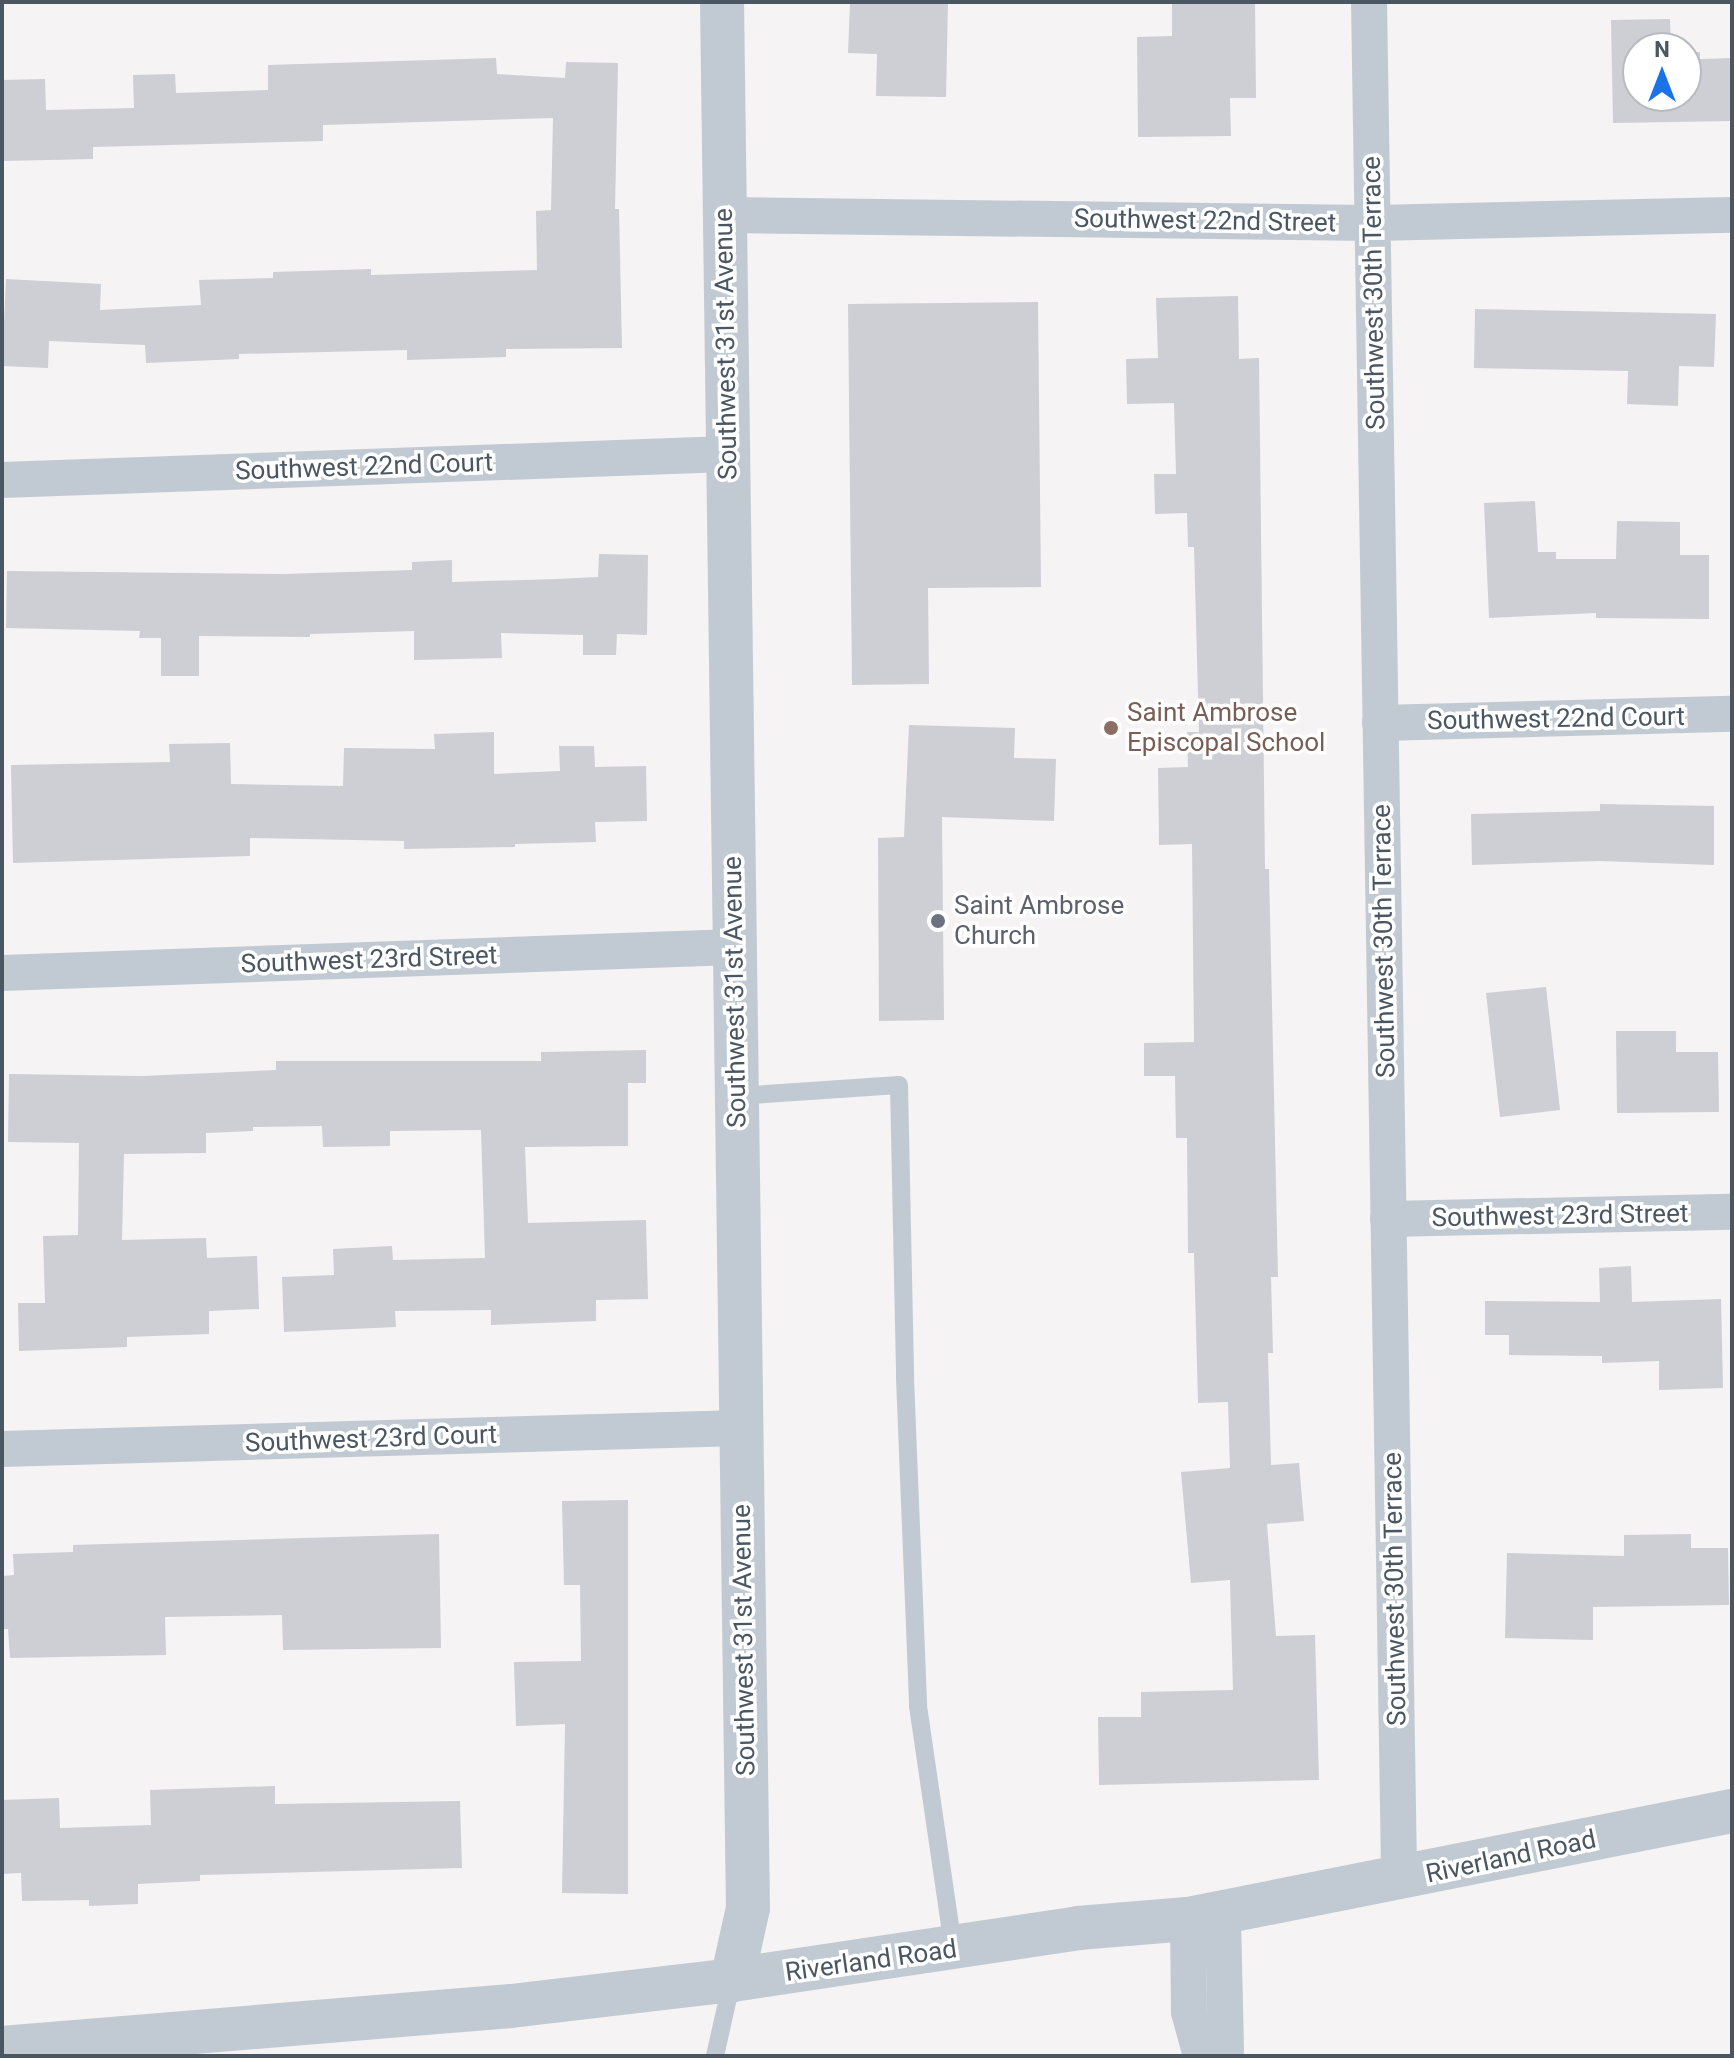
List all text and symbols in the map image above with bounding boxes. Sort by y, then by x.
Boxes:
north arrow [1622,32,1702,112]
text: N [1654,37,1670,62]
street label: Southwest 30th Terrace [1356,156,1392,430]
street label: Southwest 22nd Street [1074,203,1336,239]
street label: Southwest 31st Avenue [708,208,744,480]
street label: Southwest 22nd Court [235,447,493,487]
place label: Saint Ambrose Episcopal School [1127,697,1325,758]
street label: Southwest 22nd Court [1427,701,1685,737]
marker: Saint Ambrose Episcopal School [1102,719,1120,737]
street label: Southwest 30th Terrace [1366,804,1402,1078]
street label: Southwest 31st Avenue [717,856,753,1128]
place label: Saint Ambrose Church [954,890,1124,952]
marker: Saint Ambrose Church [929,912,947,930]
street label: Southwest 23rd Street [240,940,498,980]
street label: Southwest 23rd Street [1431,1198,1689,1234]
street label: Southwest 23rd Court [244,1419,498,1459]
street label: Southwest 30th Terrace [1377,1452,1413,1726]
street label: Southwest 31st Avenue [726,1504,762,1776]
street label: Riverland Road [1423,1824,1599,1890]
street label: Riverland Road [783,1934,959,1988]

